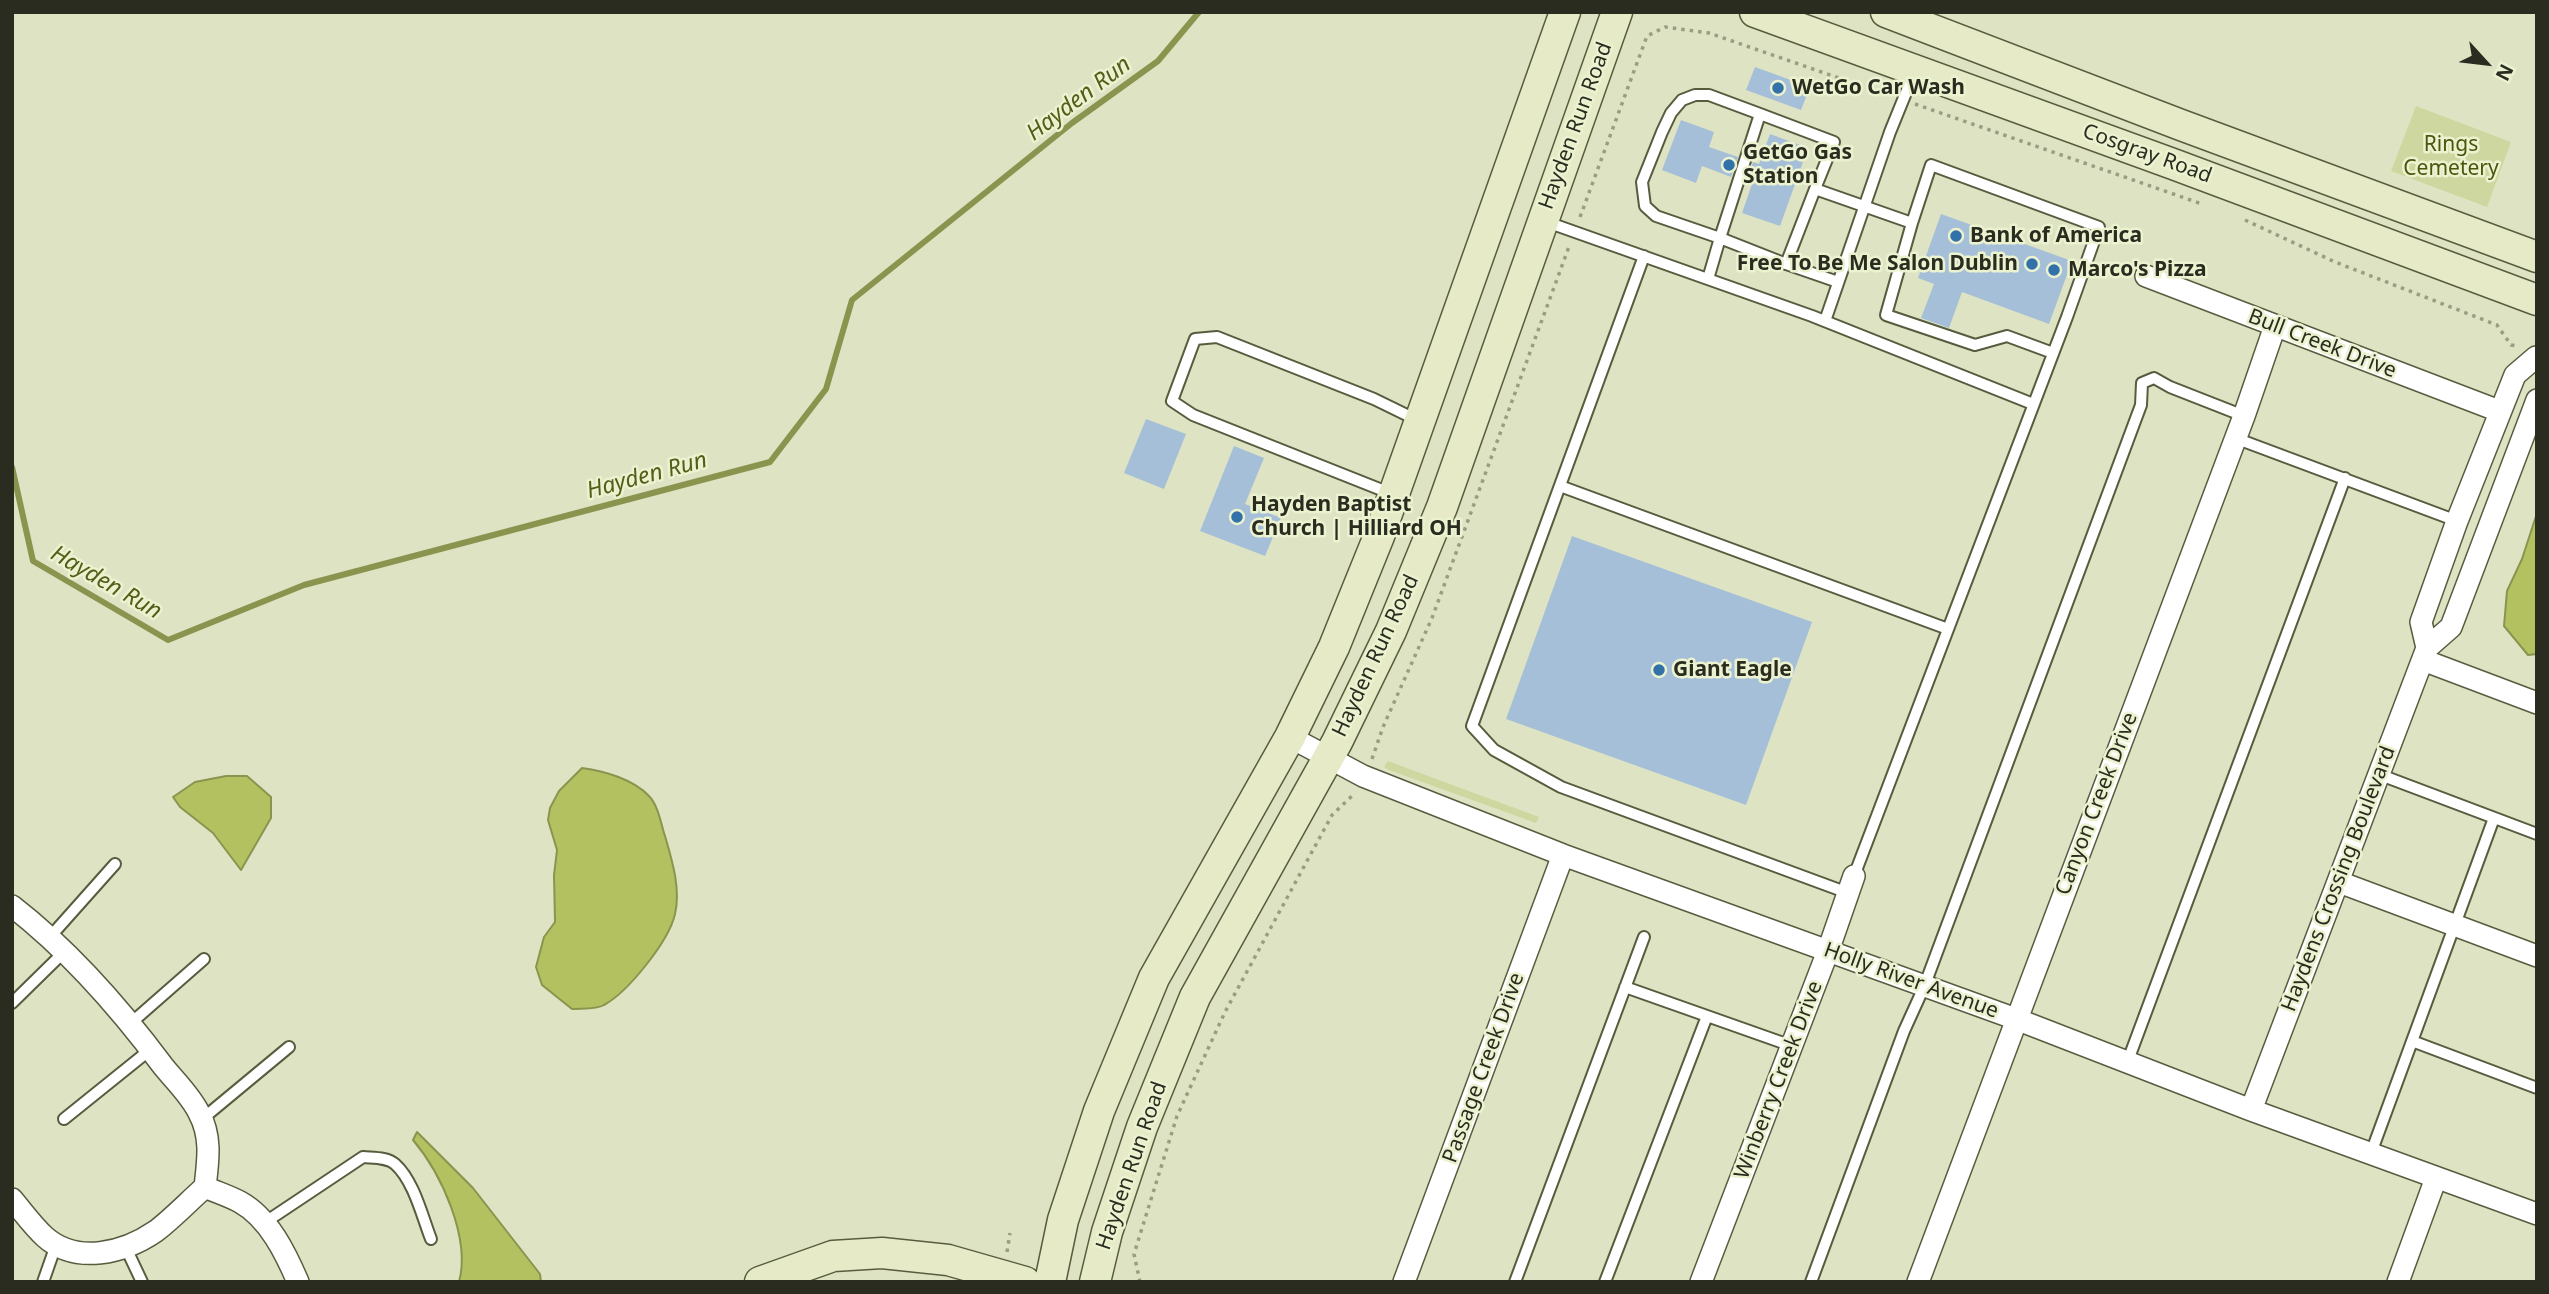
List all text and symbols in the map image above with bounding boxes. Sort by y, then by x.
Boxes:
north arrow [2451,28,2521,98]
street label: Hayden Run Road [1534,39,1618,213]
water label: Hayden Run [1021,51,1137,147]
text: N [2490,60,2520,85]
place label: WetGo Car Wash [1792,75,1965,101]
marker: WetGo Car Wash [1770,80,1786,96]
street label: Cosgray Road [2079,119,2215,189]
park label: Rings Cemetery [2403,132,2499,182]
place label: GetGo Gas Station [1743,140,1852,190]
marker: GetGo Gas Station [1721,157,1737,173]
place label: Bank of America [1970,223,2142,249]
marker: Bank of America [1948,228,1964,244]
place label: Free To Be Me Salon Dublin [1737,251,2018,277]
marker: Free To Be Me Salon Dublin [2024,256,2040,272]
place label: Marco's Pizza [2068,257,2207,283]
marker: Marco's Pizza [2046,262,2062,278]
street label: Bull Creek Drive [2244,304,2400,384]
water label: Hayden Run [584,447,710,505]
place label: Hayden Baptist Church | Hilliard OH [1251,492,1462,542]
marker: Hayden Baptist Church | Hilliard OH [1229,509,1245,525]
water label: Hayden Run [46,540,166,626]
street label: Hayden Run Road [1327,571,1425,741]
place label: Giant Eagle [1673,657,1792,683]
marker: Giant Eagle [1651,662,1667,678]
street label: Canyon Creek Drive [2051,709,2143,899]
street label: Haydens Crossing Boulevard [2277,743,2401,1015]
street label: Holly River Avenue [1820,938,2002,1024]
street label: Passage Creek Drive [1438,970,1530,1166]
street label: Winberry Creek Drive [1730,977,1828,1183]
street label: Hayden Run Road [1091,1079,1173,1253]

